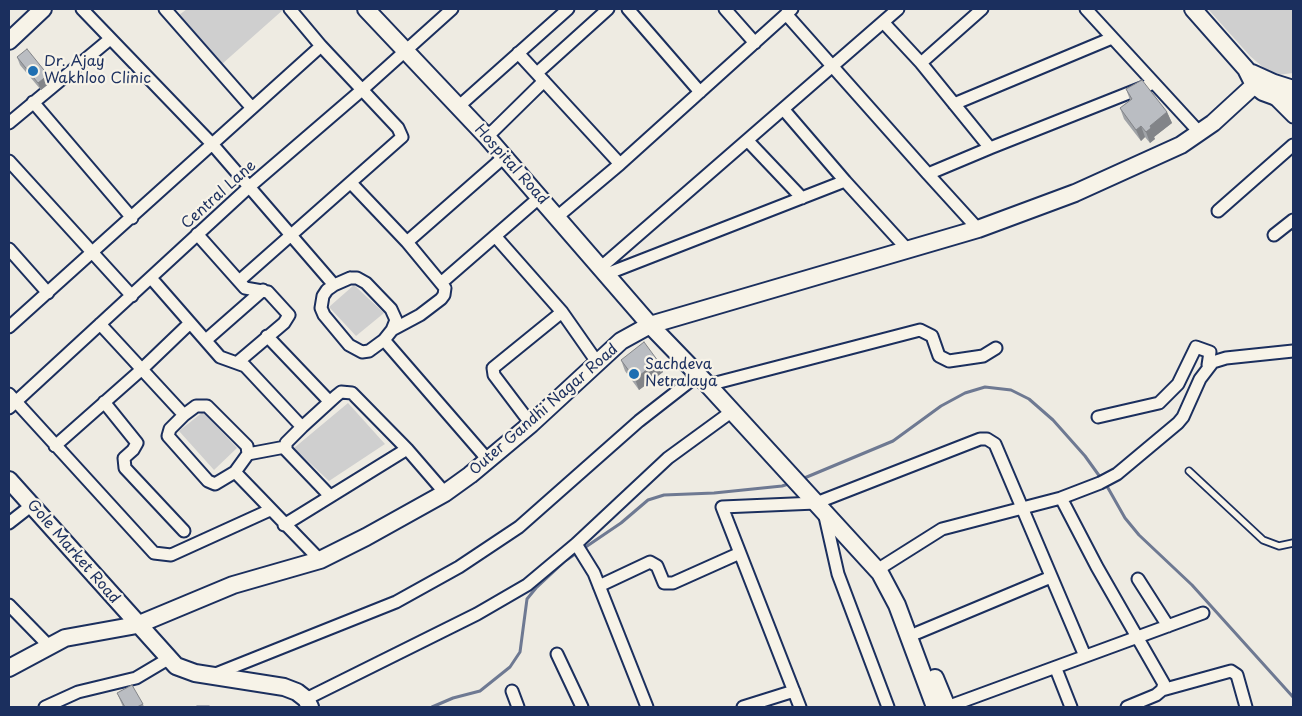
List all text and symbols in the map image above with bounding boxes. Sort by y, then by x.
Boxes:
place label: Dr. Ajay Wakhloo Clinic [44,53,151,88]
marker: Dr. Ajay Wakhloo Clinic [26,64,40,78]
street label: Hospital Road [470,121,552,209]
street label: Central Lane [178,157,260,233]
street label: Outer Gandhi Nagar Road [466,341,622,479]
place label: Sachdeva Netralaya [645,356,717,391]
marker: Sachdeva Netralaya [627,367,641,381]
street label: Gole Market Road [23,496,123,608]

